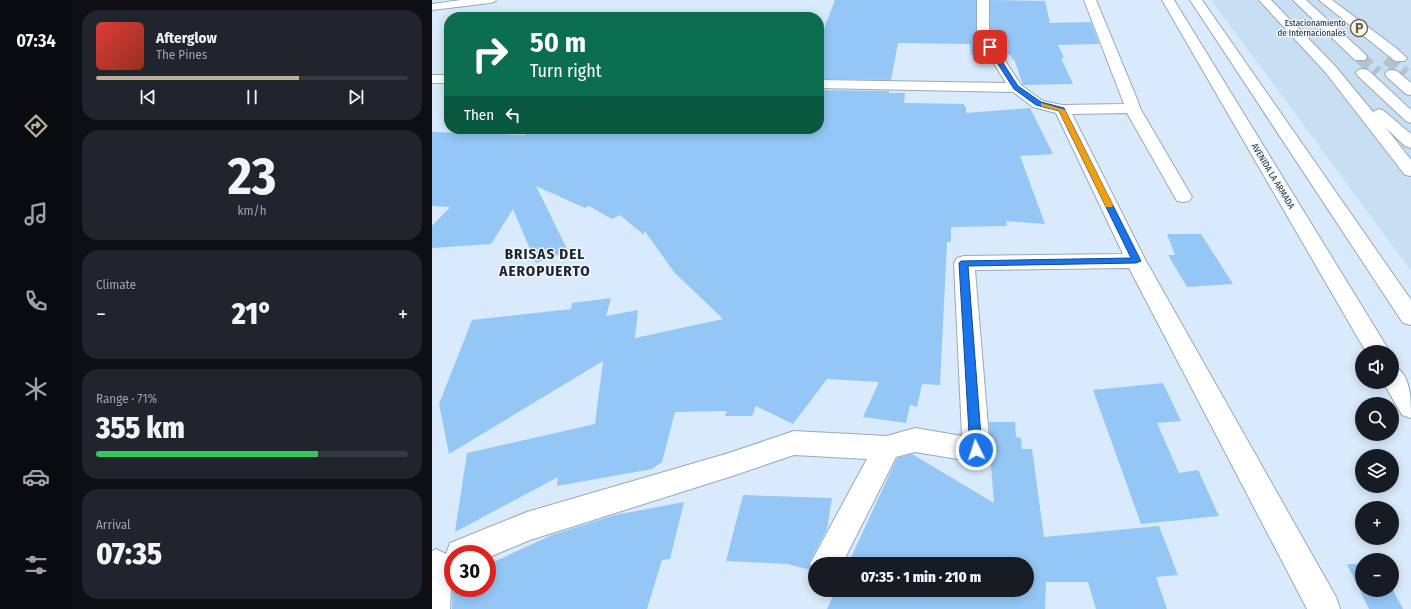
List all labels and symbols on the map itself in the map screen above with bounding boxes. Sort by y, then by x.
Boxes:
place label: Estacionamiento de Internacionales [1277,18,1346,38]
parking icon: Estacionamiento de Internacionales [1349,18,1369,38]
pin [973,30,1007,64]
street label: AVENIDA LA ARMADA [1249,141,1297,211]
district label: BRISAS DEL AEROPUERTO [498,245,591,280]
position arrow [955,429,997,471]
speed limit sign: 30 [444,545,496,597]

